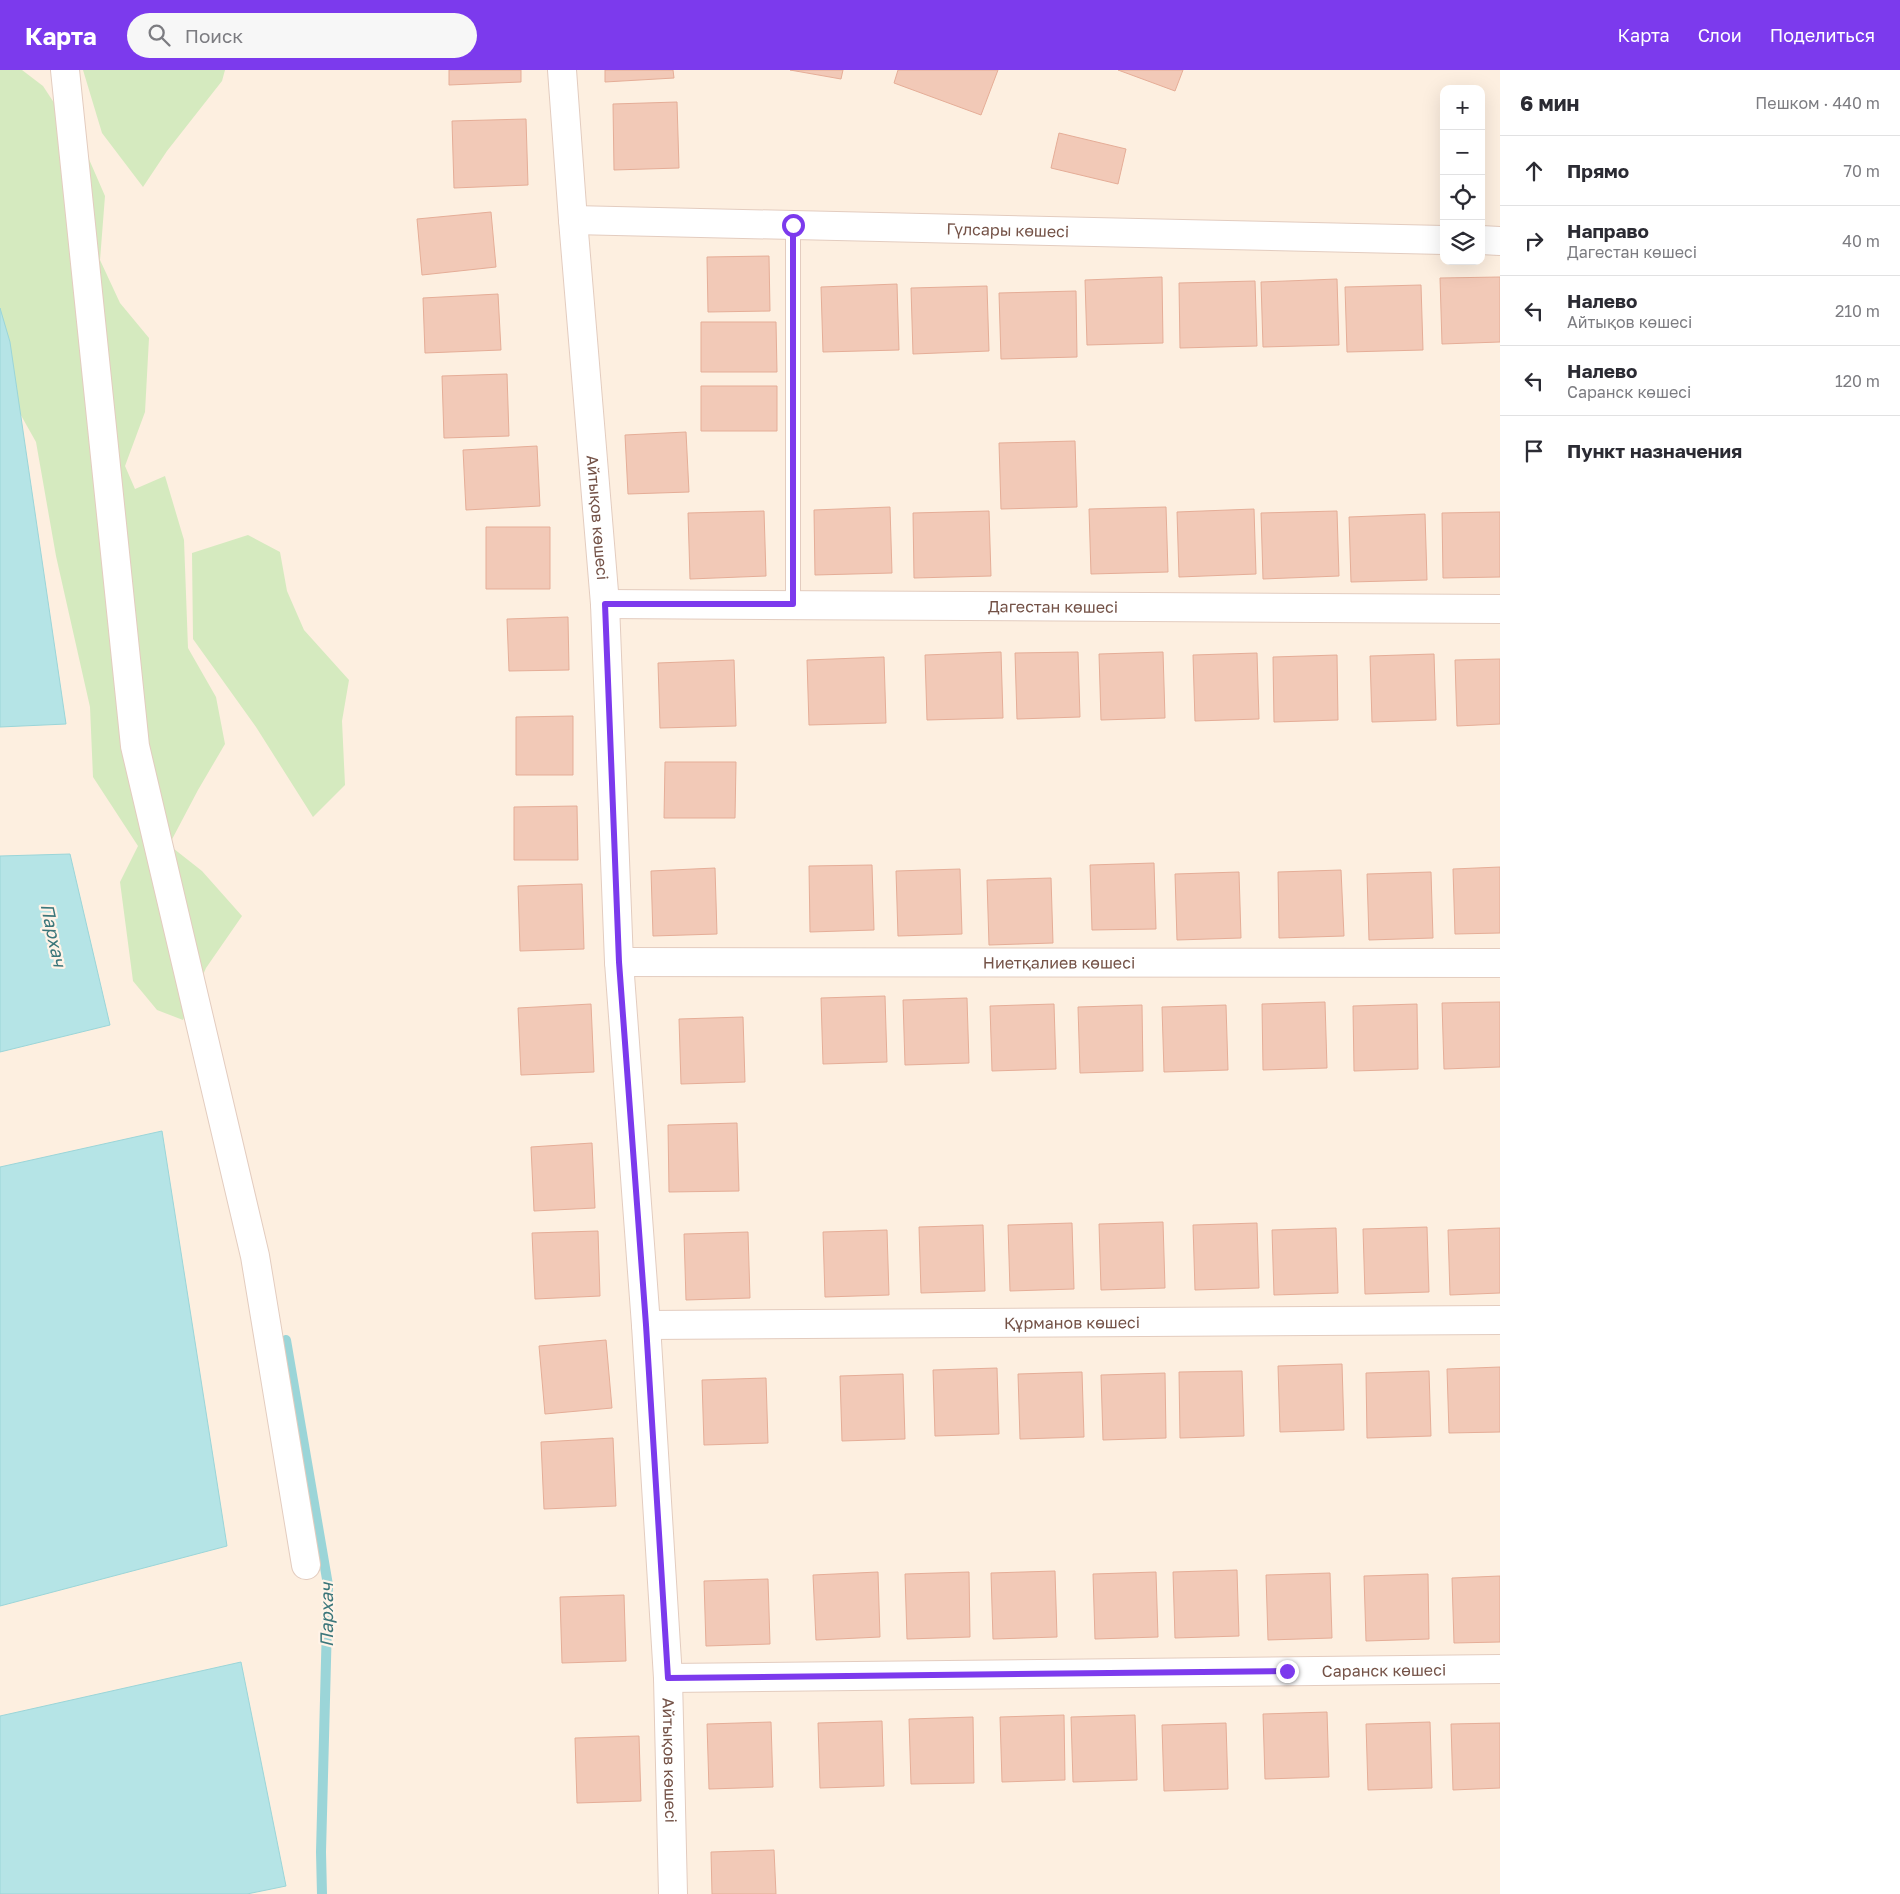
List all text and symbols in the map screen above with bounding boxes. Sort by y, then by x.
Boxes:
search box [127,13,477,58]
text: Карта [25,21,97,50]
icon: search [145,21,173,49]
text: Поиск [185,24,243,47]
text: Карта [1618,24,1670,46]
text: Слои [1698,24,1742,46]
text: Поделиться [1770,24,1875,46]
map controls [1440,85,1485,265]
button: + [1440,85,1485,130]
text: 6 мин [1520,90,1579,116]
text: Пешком · 440 m [1755,93,1880,113]
button: − [1440,130,1485,175]
icon: ahead [1520,157,1548,185]
text: Прямо [1567,159,1629,182]
text: 70 m [1843,161,1880,181]
button: locate [1440,175,1485,220]
route start [782,214,805,237]
street label: Гүлсары көшесі [946,219,1070,241]
text: Направо [1567,219,1649,242]
button: layers [1440,220,1485,265]
icon: right [1520,227,1548,255]
text: 40 m [1842,231,1880,251]
text: Дагестан көшесі [1567,242,1697,262]
text: Налево [1567,289,1637,312]
icon: left [1520,297,1548,325]
text: 210 m [1835,301,1880,321]
text: Айтықов көшесі [1567,312,1692,332]
text: Налево [1567,359,1637,382]
icon: left [1520,367,1548,395]
text: 120 m [1835,371,1880,391]
text: Саранск көшесі [1567,382,1691,402]
icon: arrive [1520,437,1548,465]
text: Пункт назначения [1567,439,1742,462]
street label: Айтықов көшесі [583,454,613,581]
street label: Дагестан көшесі [988,596,1118,617]
water label: Пархач [37,901,72,970]
street label: Ниетқалиев көшесі [983,952,1135,973]
street label: Құрманов көшесі [1004,1312,1140,1333]
water label: Пархач [315,1582,337,1647]
route end [1276,1660,1299,1683]
street label: Саранск көшесі [1322,1660,1446,1681]
street label: Айтықов көшесі [658,1697,681,1823]

